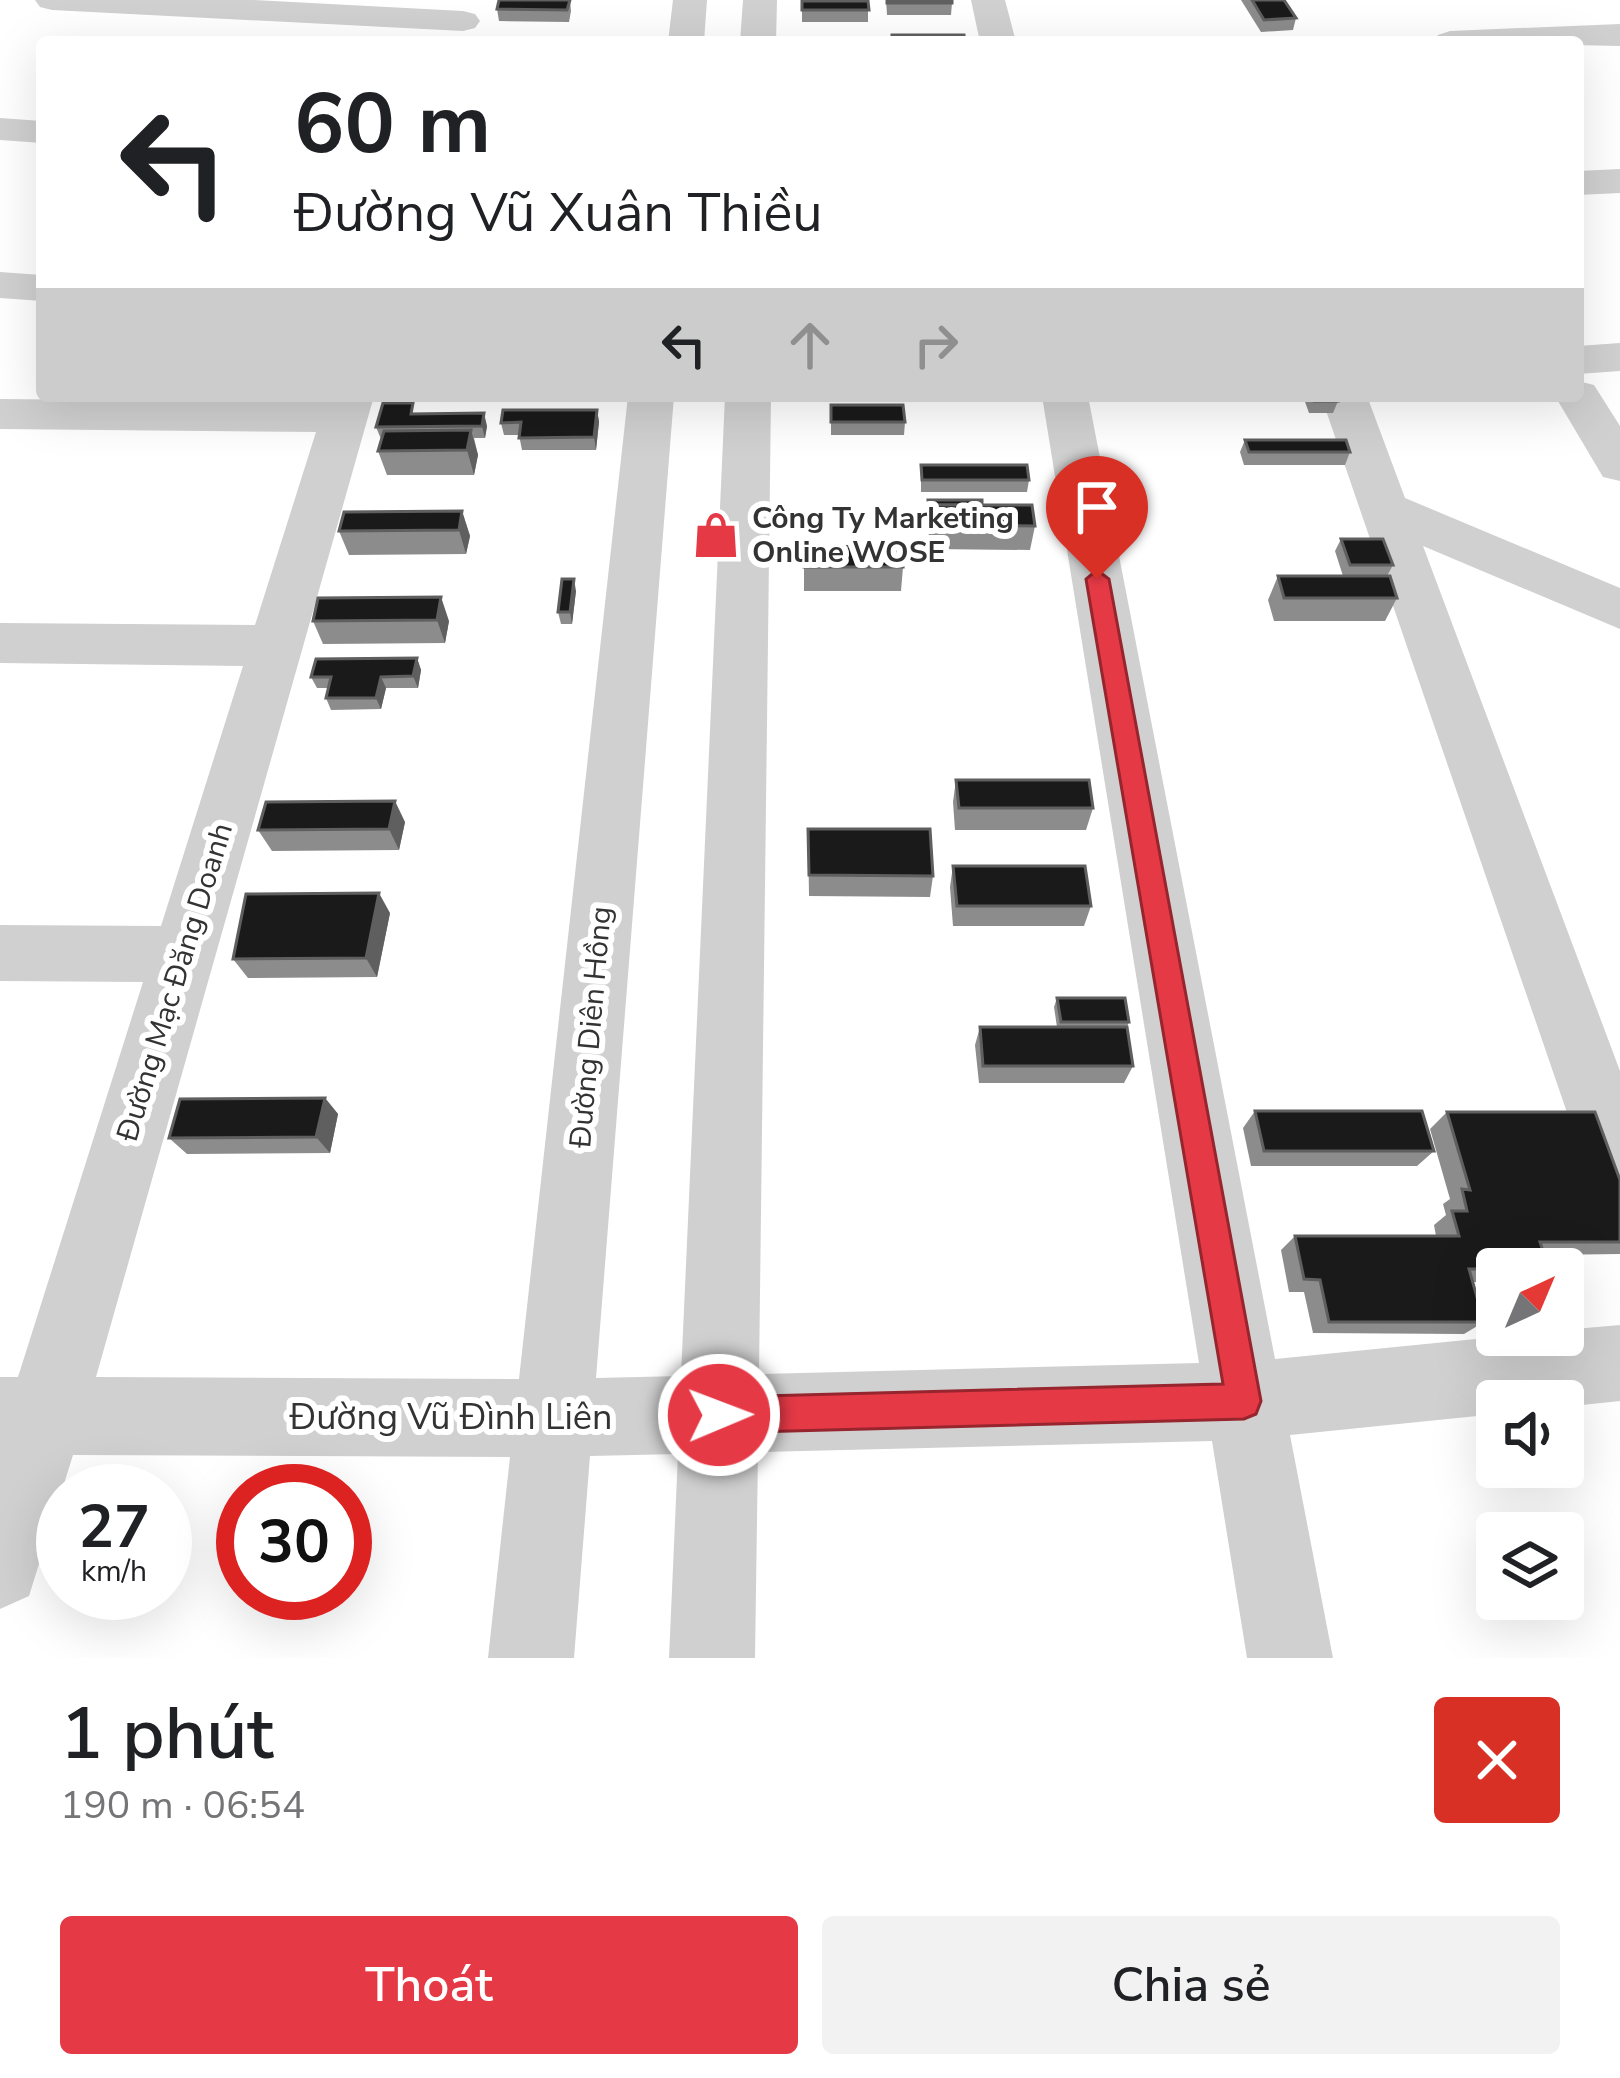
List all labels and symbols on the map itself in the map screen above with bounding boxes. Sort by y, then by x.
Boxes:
pin [1046,456,1148,579]
place label: Công Ty Marketing Online WOSE [752,498,1014,573]
shop icon: Công Ty Marketing Online WOSE [691,510,741,560]
street label: Đường Mạc Đăng Doanh [107,818,243,1147]
street label: Đường Diên Hồng [560,905,622,1150]
north arrow [1476,1248,1584,1356]
position arrow [656,1352,782,1478]
street label: Đường Vũ Đình Liên [289,1393,612,1442]
speed limit sign: 30 [216,1464,372,1620]

